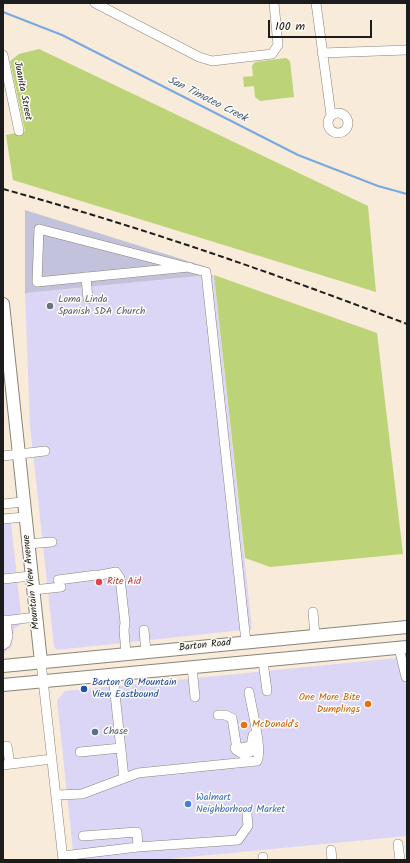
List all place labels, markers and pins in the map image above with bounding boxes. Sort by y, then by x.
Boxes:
place label: Loma Linda Spanish SDA Church [58,294,145,318]
marker: Loma Linda Spanish SDA Church [45,301,55,311]
place label: Rite Aid [107,576,141,588]
marker: Rite Aid [94,577,104,587]
place label: Barton @ Mountain View Eastbound [92,677,177,700]
marker: Barton @ Mountain View Eastbound [79,684,89,694]
place label: One More Bite Dumplings [299,692,360,716]
marker: One More Bite Dumplings [363,699,373,709]
place label: McDonald's [252,719,298,731]
marker: McDonald's [239,720,249,730]
place label: Chase [103,726,128,738]
marker: Chase [90,727,100,737]
place label: Walmart Neighborhood Market [196,792,285,816]
marker: Walmart Neighborhood Market [183,799,193,809]

